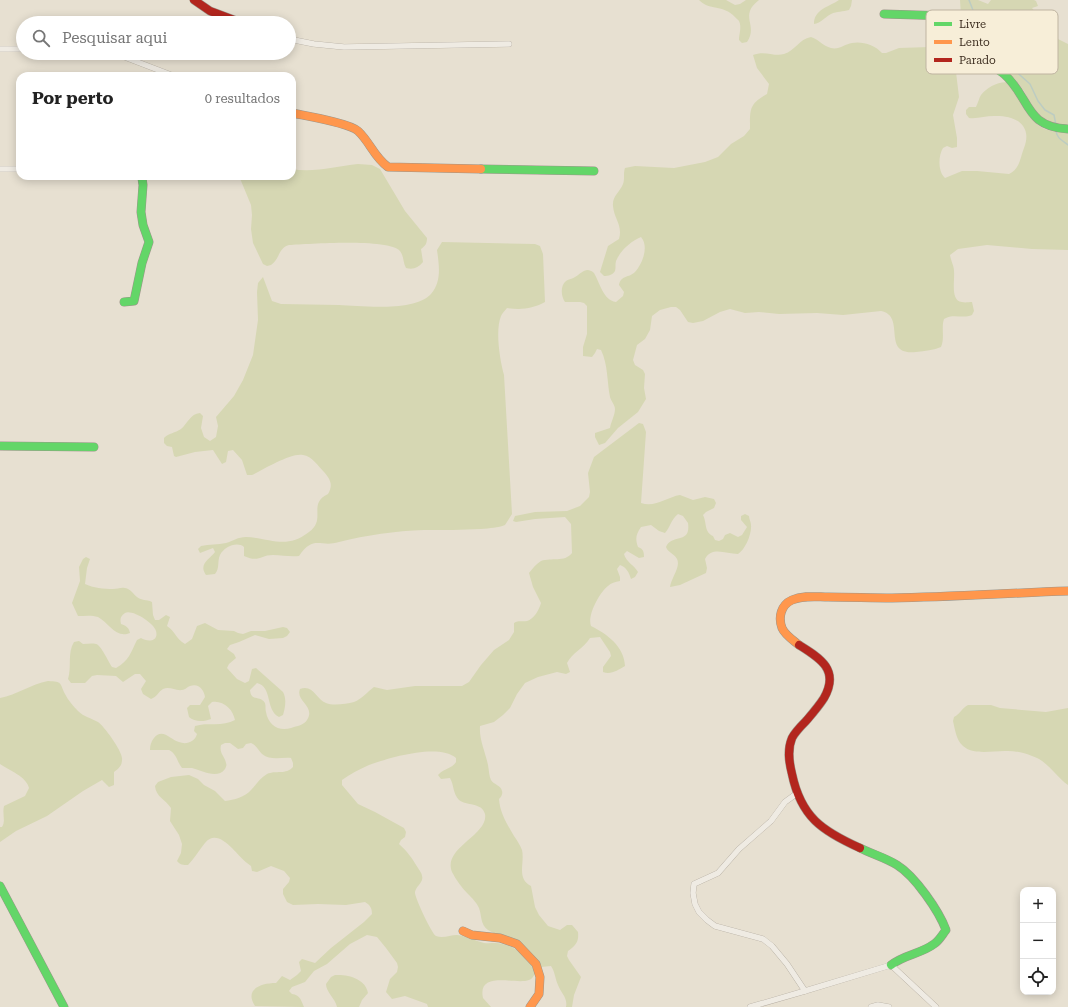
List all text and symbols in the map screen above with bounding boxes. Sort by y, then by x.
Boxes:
legend [926,10,1058,74]
search box [16,16,296,60]
text: Livre [959,18,986,31]
icon: search [30,27,52,49]
text: Pesquisar aqui [62,29,167,47]
text: Lento [959,36,990,49]
text: Parado [959,54,996,67]
text: Por perto [32,88,113,108]
text: 0 resultados [205,91,280,106]
map controls [1020,887,1056,995]
button: + [1020,887,1056,923]
button: − [1020,923,1056,959]
button: locate [1020,959,1056,995]

